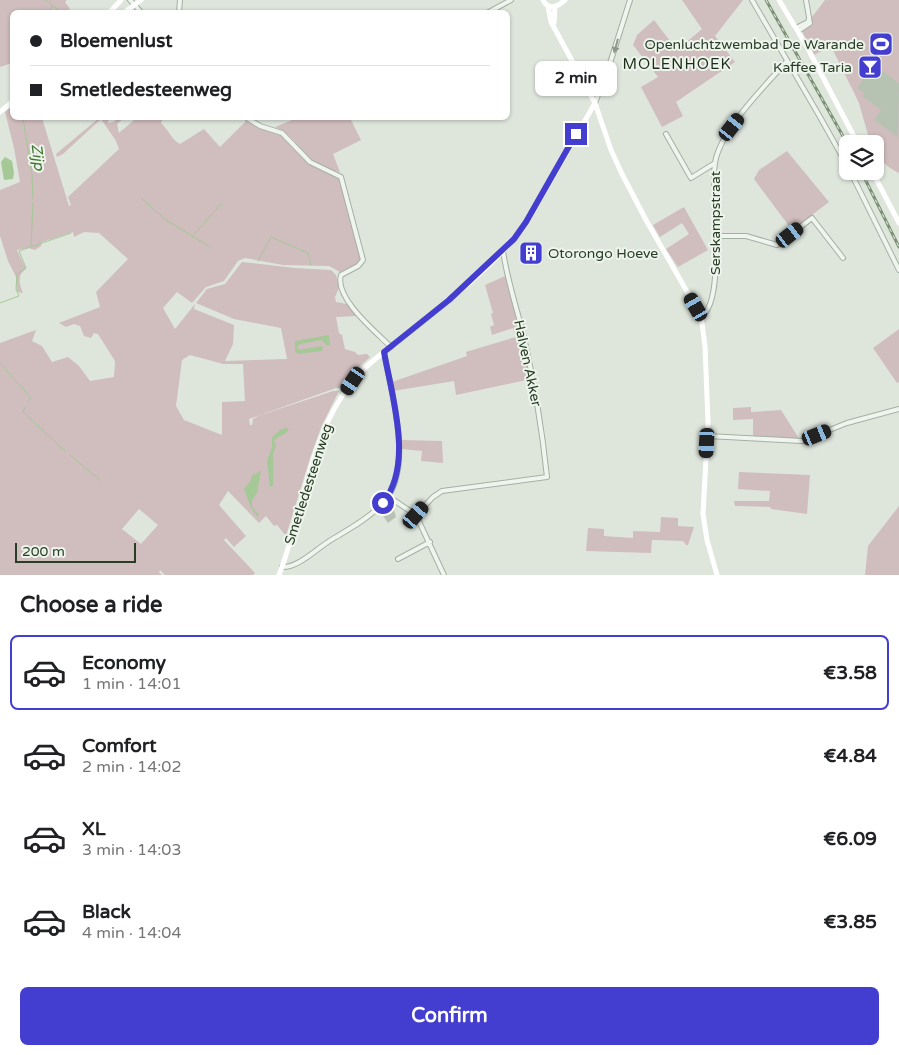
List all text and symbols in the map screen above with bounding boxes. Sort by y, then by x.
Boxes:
text: Bloemenlust [60,30,172,52]
sports icon: Openluchtzwembad De Warande [868,31,894,57]
place label: Openluchtzwembad De Warande [645,36,864,53]
one-way arrow [611,39,619,54]
bar icon: Kaffee Taria [857,54,883,80]
district label: MOLENHOEK [622,55,732,73]
place label: Kaffee Taria [773,59,852,76]
callout: 2 min [535,62,617,96]
text: 2 min [555,68,597,88]
text: Smetledesteenweg [60,79,232,101]
car [716,111,747,143]
route end [565,123,587,145]
map controls [839,135,884,180]
button: layers [839,135,884,180]
water label: Zijp [27,143,49,173]
street label: Serskampstraat [707,170,724,275]
car [773,220,806,250]
building icon: Otorongo Hoeve [518,240,544,266]
place label: Otorongo Hoeve [548,245,658,262]
car [682,290,709,324]
street label: Halven Akker [510,318,545,409]
car [338,364,367,398]
street label: Smetledesteenweg [281,421,336,547]
car [800,422,833,448]
car [698,428,715,458]
route start [372,492,394,514]
car [400,499,431,531]
scale bar [15,540,136,563]
text: 200 m [22,543,65,560]
text: Choose a ride [20,592,163,618]
icon: car [22,650,67,695]
text: Economy [82,652,166,674]
text: €3.58 [823,662,877,684]
text: 1 min · 14:01 [82,674,181,694]
icon: car [22,733,67,778]
text: Comfort [82,735,156,757]
text: €4.84 [823,745,877,767]
text: 2 min · 14:02 [82,757,181,777]
icon: car [22,816,67,861]
text: XL [82,818,106,840]
text: €6.09 [823,828,877,850]
text: 3 min · 14:03 [82,840,181,860]
icon: car [22,899,67,944]
text: Black [82,901,131,923]
text: €3.85 [823,911,877,933]
text: 4 min · 14:04 [82,923,181,943]
button: Confirm [20,987,879,1045]

